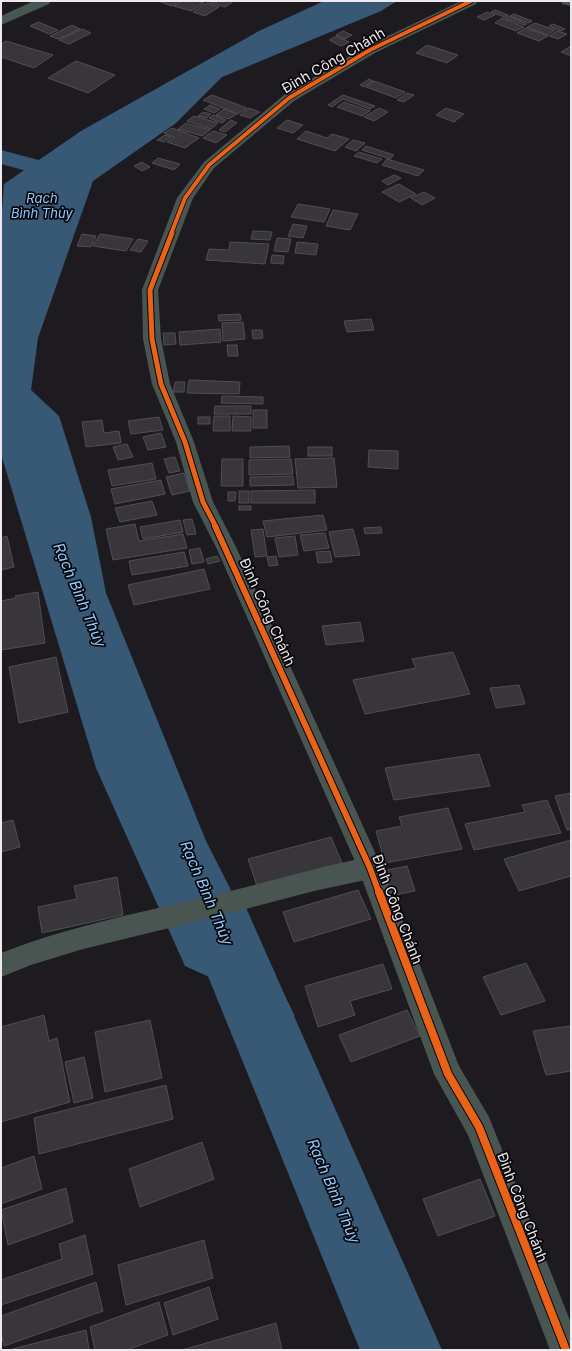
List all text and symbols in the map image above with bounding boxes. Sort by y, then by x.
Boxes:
street label: Đinh Công Chánh [278,24,388,96]
water label: Rạch Bình Thủy [11,190,74,221]
water label: Rạch Bình Thủy [49,540,111,651]
street label: Đinh Công Chánh [237,555,299,669]
water label: Rạch Bình Thủy [176,838,238,949]
street label: Đinh Công Chánh [369,852,427,966]
water label: Rạch Bình Thủy [303,1136,365,1247]
street label: Đinh Công Chánh [494,1150,552,1264]

